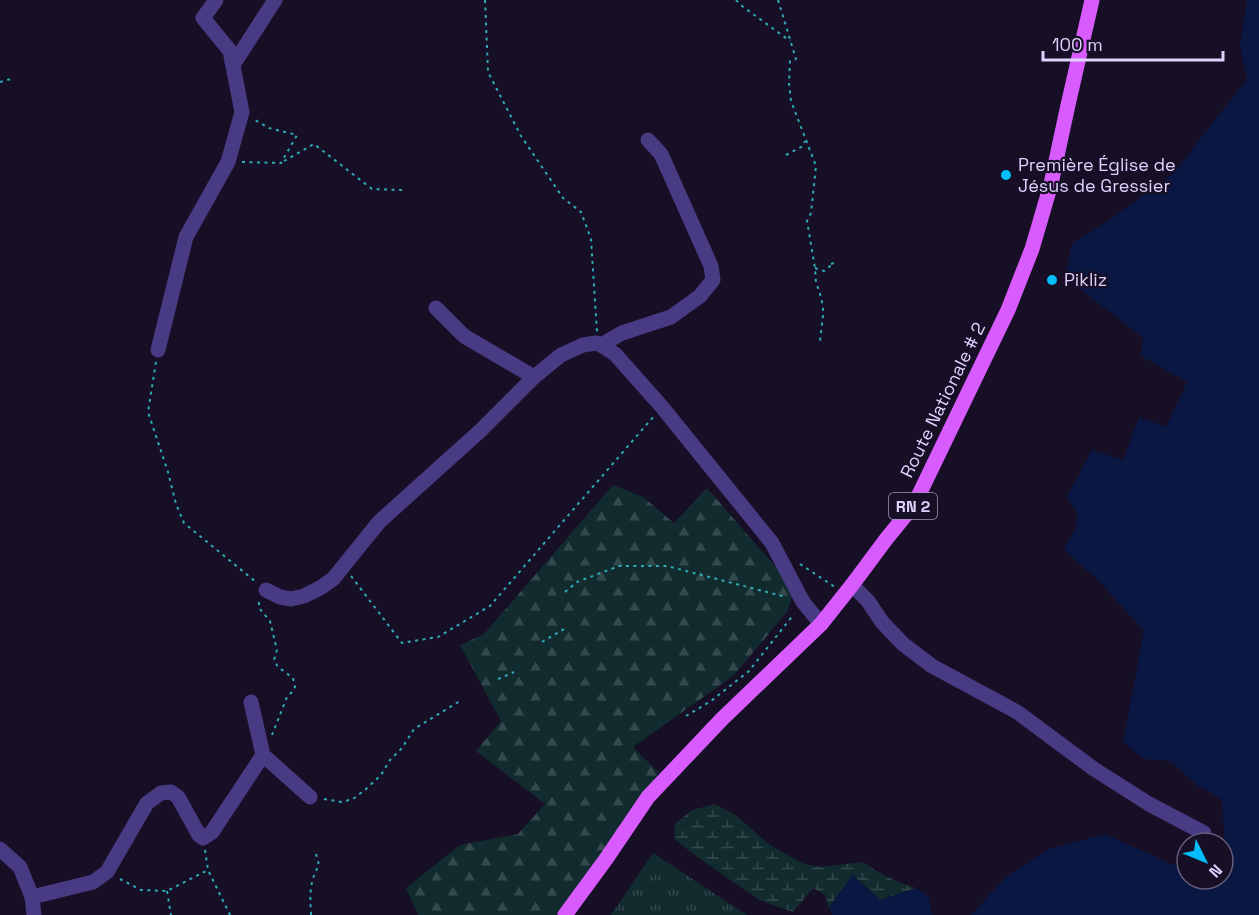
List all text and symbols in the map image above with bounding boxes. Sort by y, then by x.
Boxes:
scale bar [1043,24,1223,62]
text: 100 m [1052,33,1103,56]
place label: Première Église de Jésus de Gressier [1018,153,1176,197]
marker: Première Église de Jésus de Gressier [999,168,1013,182]
place label: Pikliz [1064,268,1107,291]
marker: Pikliz [1045,273,1059,287]
street label: Route Nationale # 2 [895,318,990,481]
road number: RN 2 [889,493,937,519]
north arrow [1175,831,1235,891]
text: N [1204,860,1227,882]

